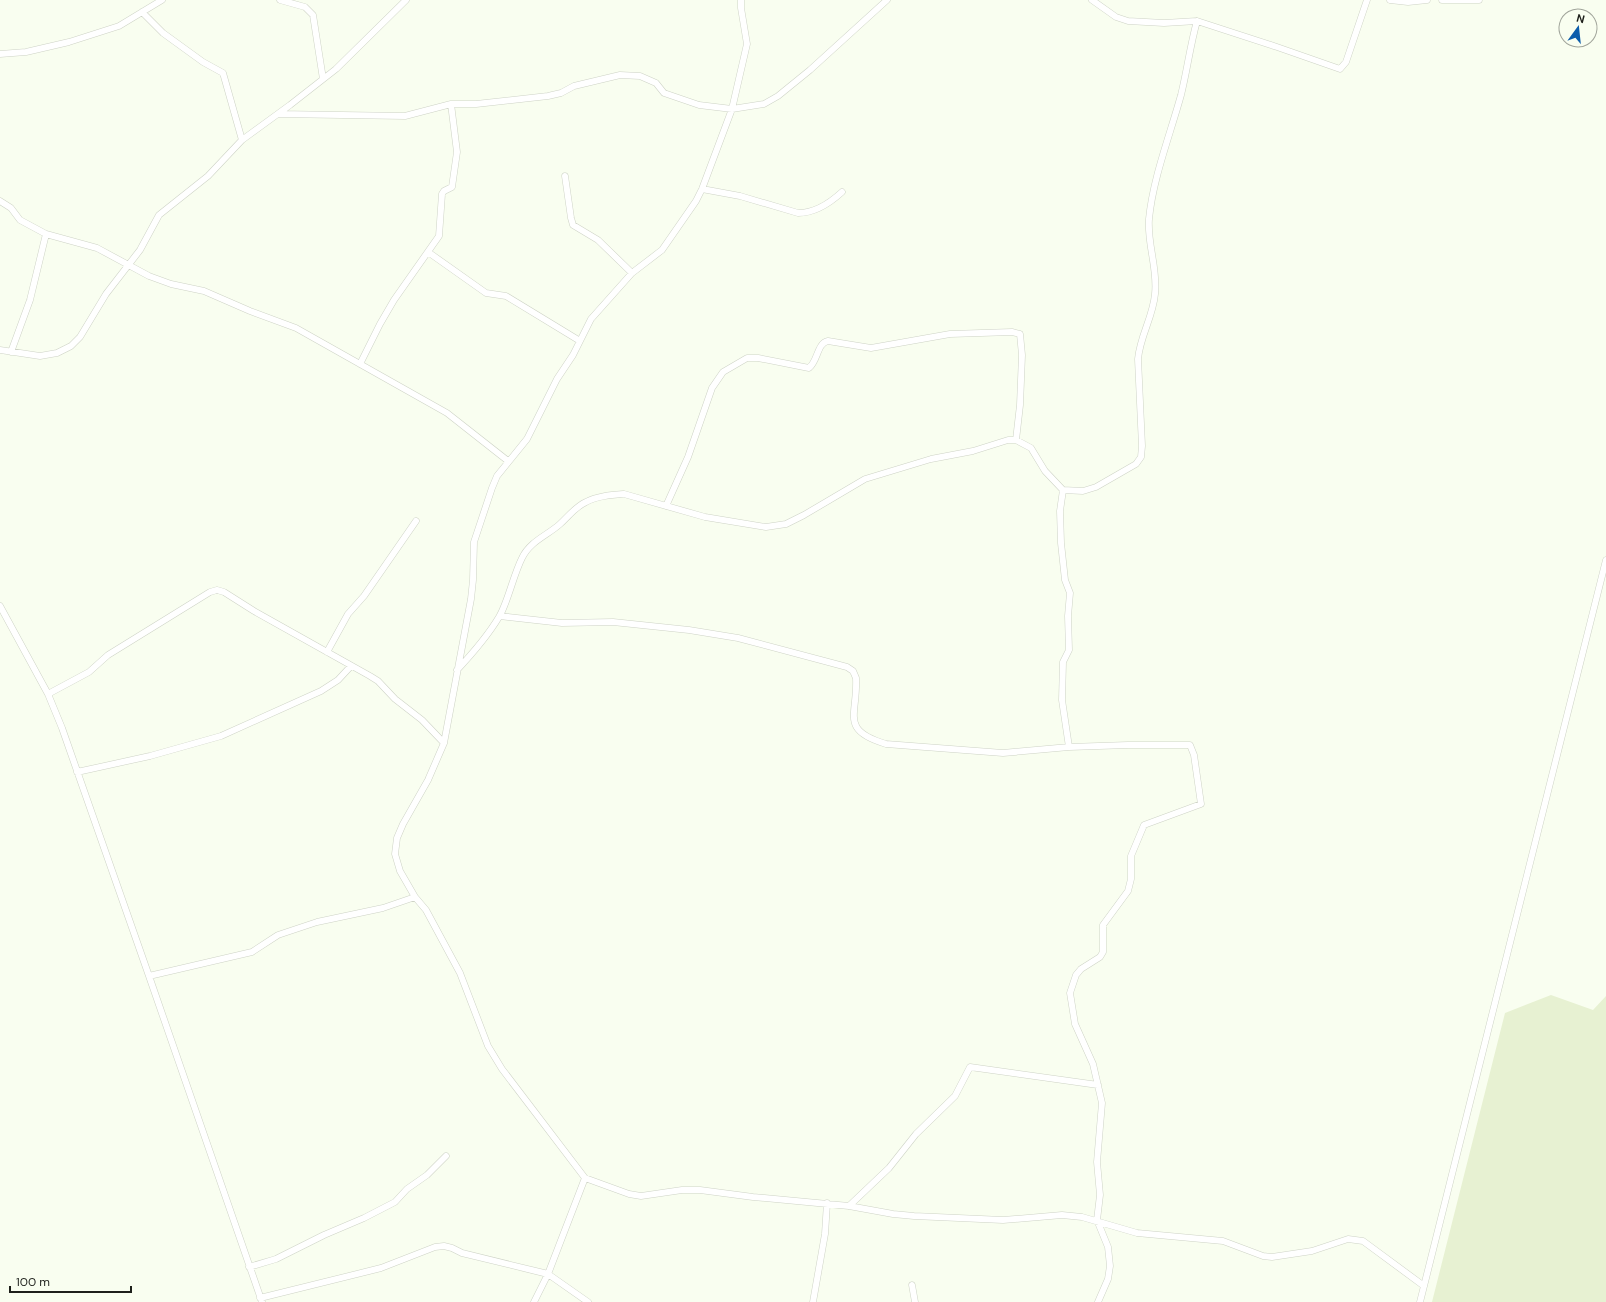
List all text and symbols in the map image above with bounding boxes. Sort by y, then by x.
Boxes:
north arrow [1558,8,1598,48]
text: N [1575,11,1586,26]
scale bar [10,1268,131,1294]
text: 100 m [16,1274,50,1290]

